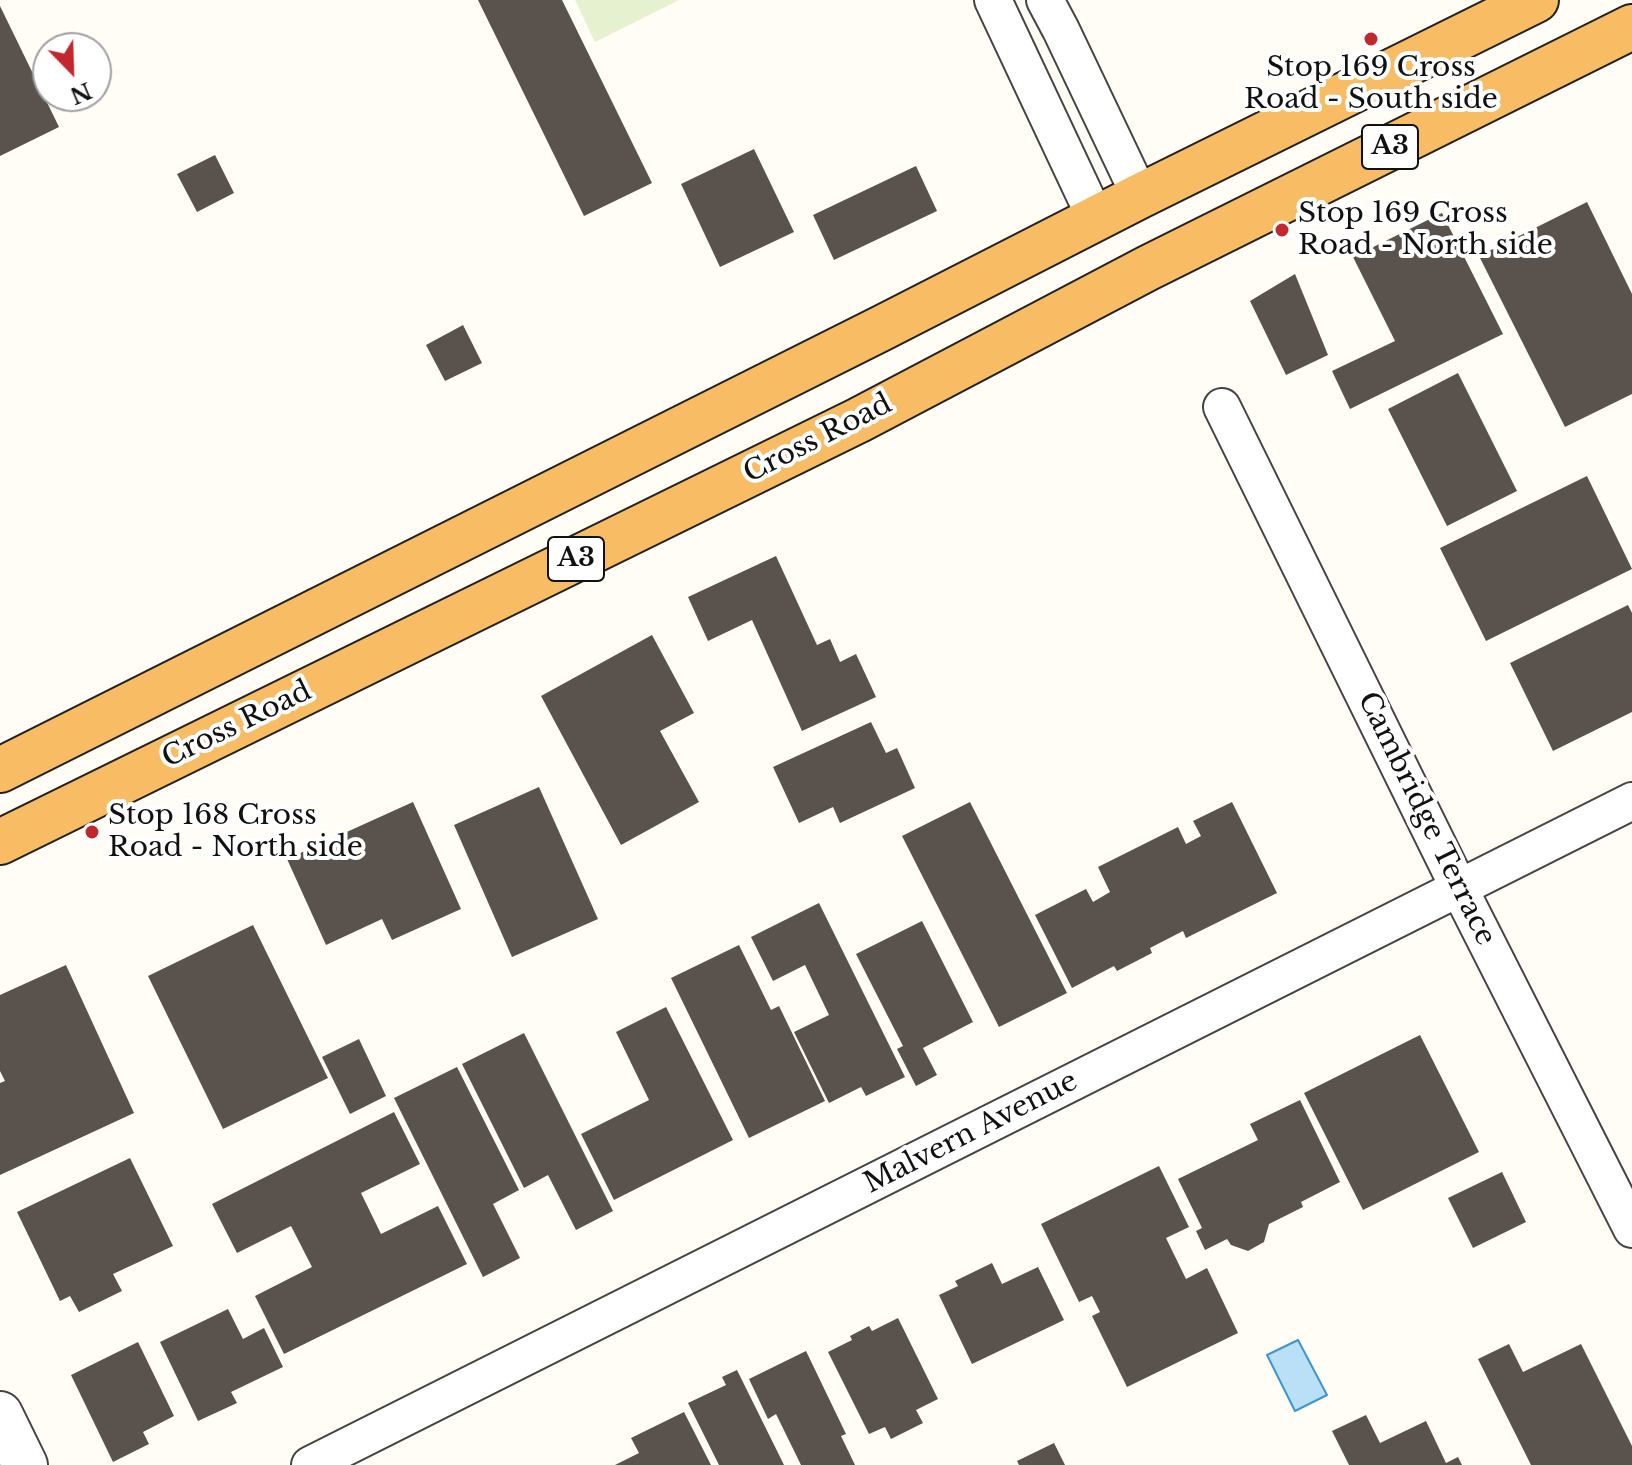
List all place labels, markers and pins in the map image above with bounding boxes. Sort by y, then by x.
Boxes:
marker: Stop 169 Cross Road - South side [1362,30,1380,48]
place label: Stop 169 Cross Road - South side [1244,51,1498,117]
place label: Stop 169 Cross Road - North side [1298,197,1553,263]
marker: Stop 169 Cross Road - North side [1273,221,1291,239]
place label: Stop 168 Cross Road - North side [108,799,363,865]
marker: Stop 168 Cross Road - North side [83,823,101,841]

